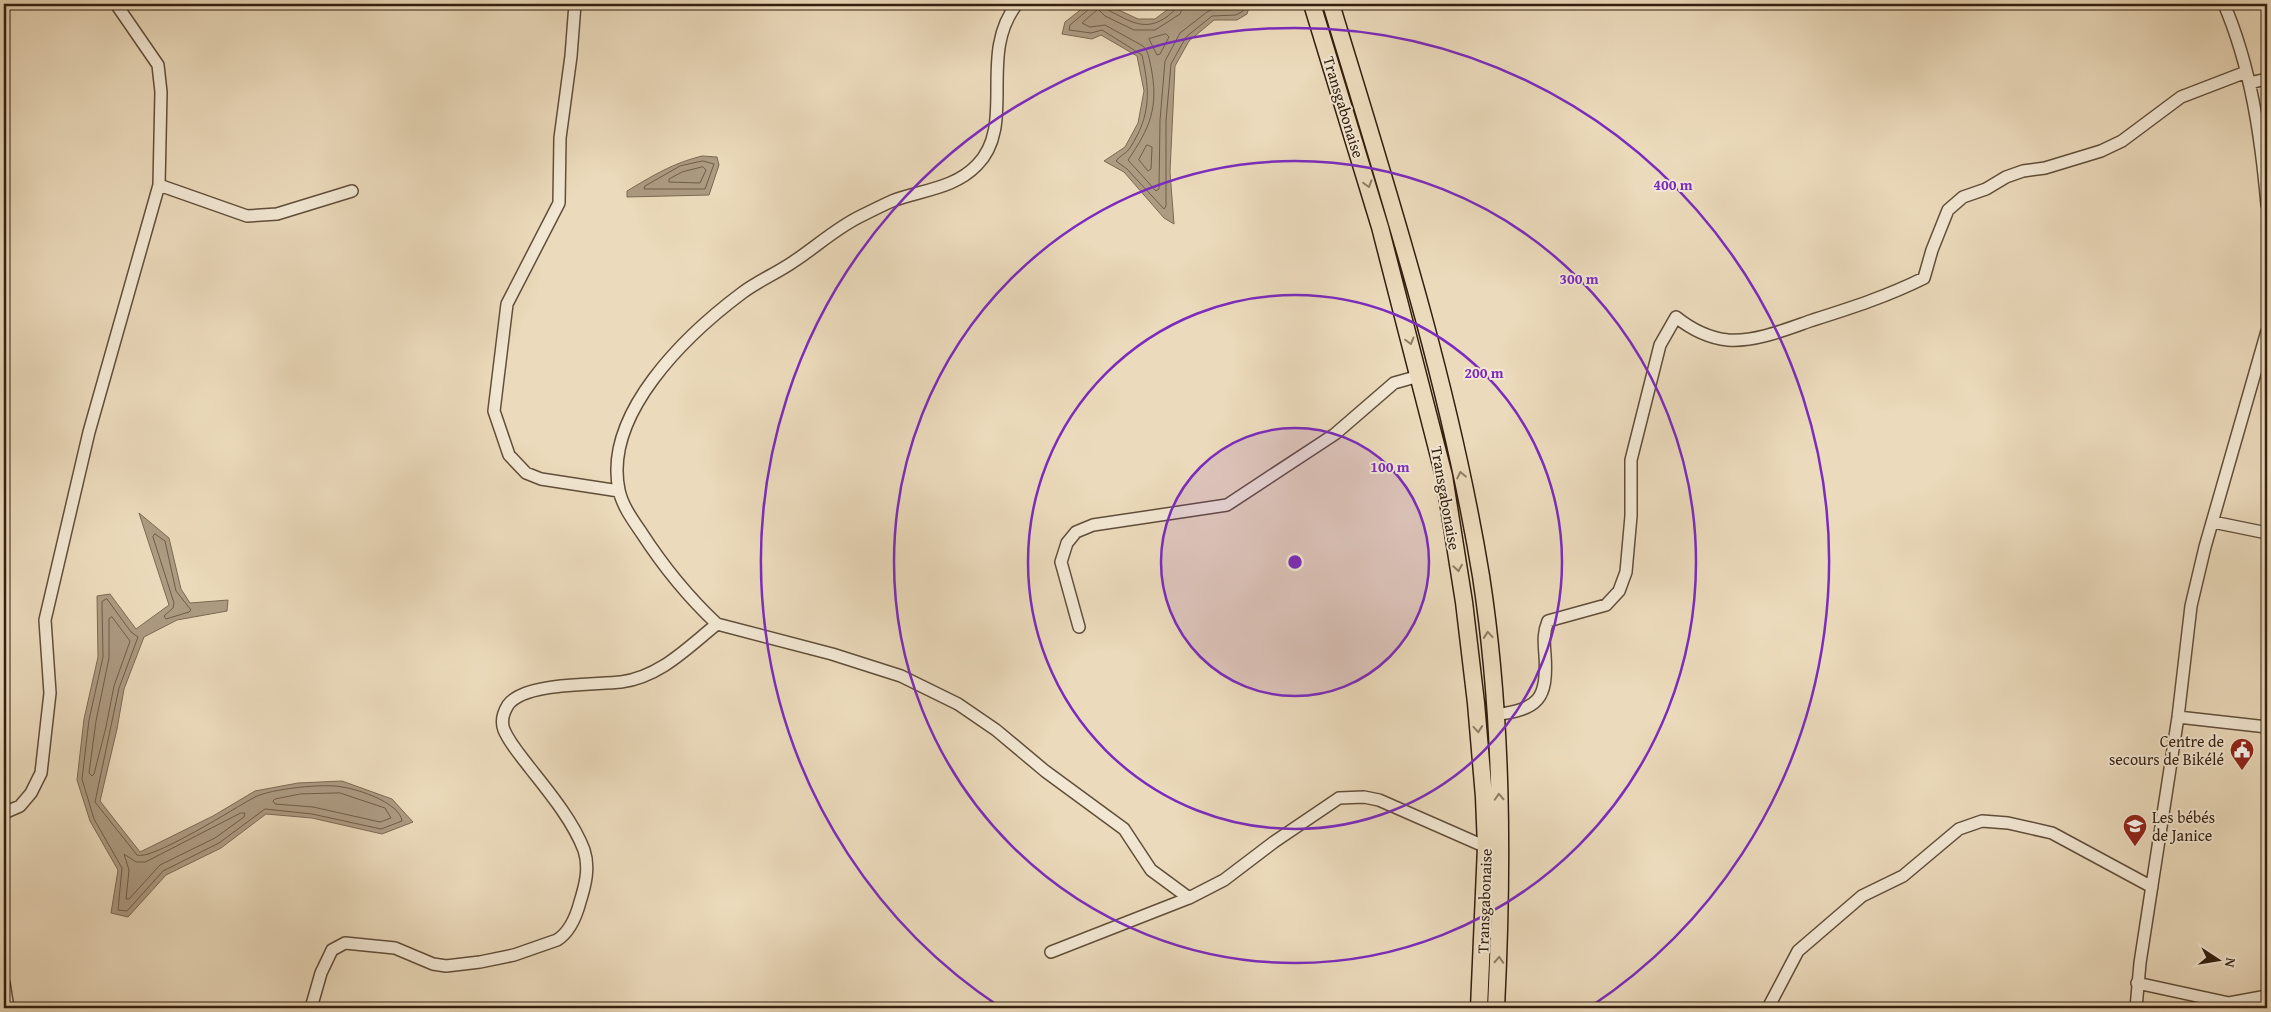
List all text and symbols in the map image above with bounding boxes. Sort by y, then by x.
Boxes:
street label: Transgabonaise [1317,53,1371,161]
text: 400 m [1653,174,1693,195]
one-way arrow [1362,180,1372,188]
text: 300 m [1559,268,1599,289]
one-way arrow [1404,337,1414,345]
text: 200 m [1464,362,1504,383]
street label: Transgabonaise [1425,444,1467,552]
text: 100 m [1370,456,1410,477]
one-way arrow [1456,470,1467,479]
centre of rings [1286,553,1304,571]
one-way arrow [1453,564,1463,573]
one-way arrow [1483,631,1494,639]
one-way arrow [1473,726,1484,734]
place label: Centre de secours de Bikélé [2109,729,2224,771]
public building icon: Centre de secours de Bikélé [2229,737,2255,771]
one-way arrow [1494,793,1505,801]
place label: Les bébés de Janice [2152,805,2215,847]
school or university icon: Les bébés de Janice [2122,813,2148,847]
street label: Transgabonaise [1470,848,1498,954]
north arrow [2194,934,2244,984]
one-way arrow [1493,955,1504,963]
text: N [2220,956,2241,970]

